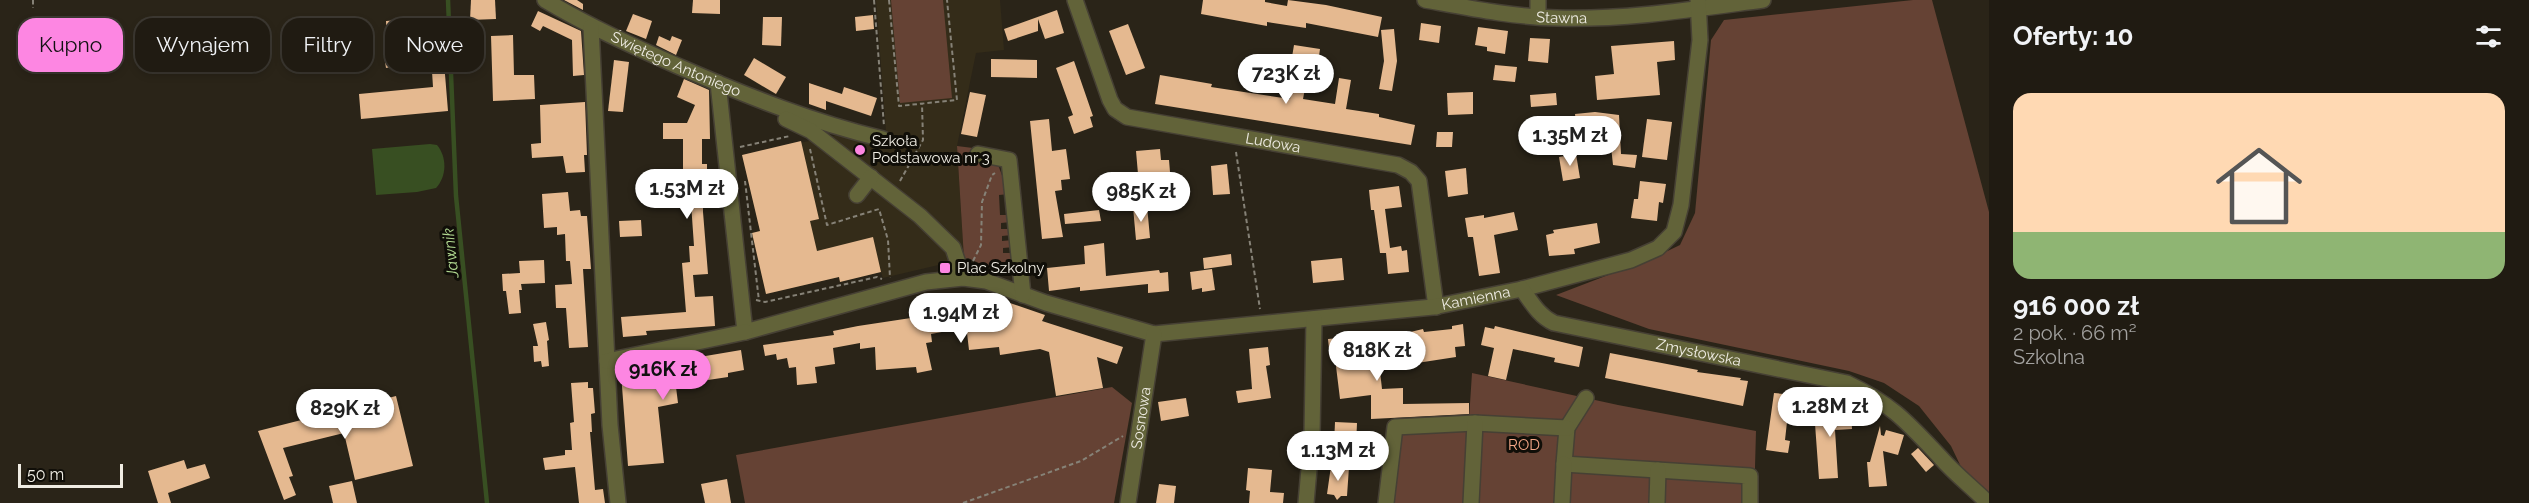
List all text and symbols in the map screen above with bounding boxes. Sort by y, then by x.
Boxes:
street label: Stawna [1536,8,1587,27]
chip: Kupno [18,18,123,72]
chip: Wynajem [135,18,270,72]
chip: Filtry [282,18,373,72]
chip: Nowe [385,18,484,72]
icon: filters [2472,20,2505,53]
text: Oferty: 10 [2013,21,2133,51]
street label: Świętego Antoniego [608,28,744,101]
pin: 723K zł [1231,54,1341,105]
text: 723K zł [1252,61,1320,85]
pin: 1.35M zł [1508,116,1632,167]
text: 1.35M zł [1532,123,1608,147]
street label: Ludowa [1244,129,1302,157]
place label: Szkoła Podstawowa nr 3 [872,132,990,167]
icon: home [2205,132,2313,240]
marker: Szkoła Podstawowa nr 3 [853,143,867,157]
pin: 1.53M zł [625,169,749,220]
pin: 985K zł [1086,172,1196,223]
text: 1.53M zł [649,176,725,200]
text: 985K zł [1106,179,1176,203]
water label: Jawnik [438,227,463,280]
place label: Plac Szkolny [957,259,1044,277]
marker: Plac Szkolny [938,261,952,275]
street label: Kamienna [1440,283,1512,314]
text: 916 000 zł [2013,291,2139,321]
pin: 1.94M zł [899,293,1023,344]
text: 1.94M zł [923,300,999,324]
text: 2 pok. · 66 m² [2013,321,2136,345]
pin: 818K zł [1322,331,1432,382]
street label: Zmysłowska [1655,335,1743,370]
text: 818K zł [1343,338,1411,362]
text: Szkolna [2013,345,2085,369]
pin: 916K zł [608,350,718,401]
text: 916K zł [629,357,697,381]
street label: Sosnowa [1127,386,1155,450]
pin: 1.28M zł [1768,387,1892,438]
pin: 829K zł [290,389,400,440]
text: 1.28M zł [1792,394,1868,418]
text: 829K zł [310,396,380,420]
pin: 1.13M zł [1276,431,1400,482]
park label: ROD [1508,436,1540,454]
text: 1.13M zł [1301,438,1375,462]
scale bar [18,461,123,488]
text: 50 m [27,465,64,484]

